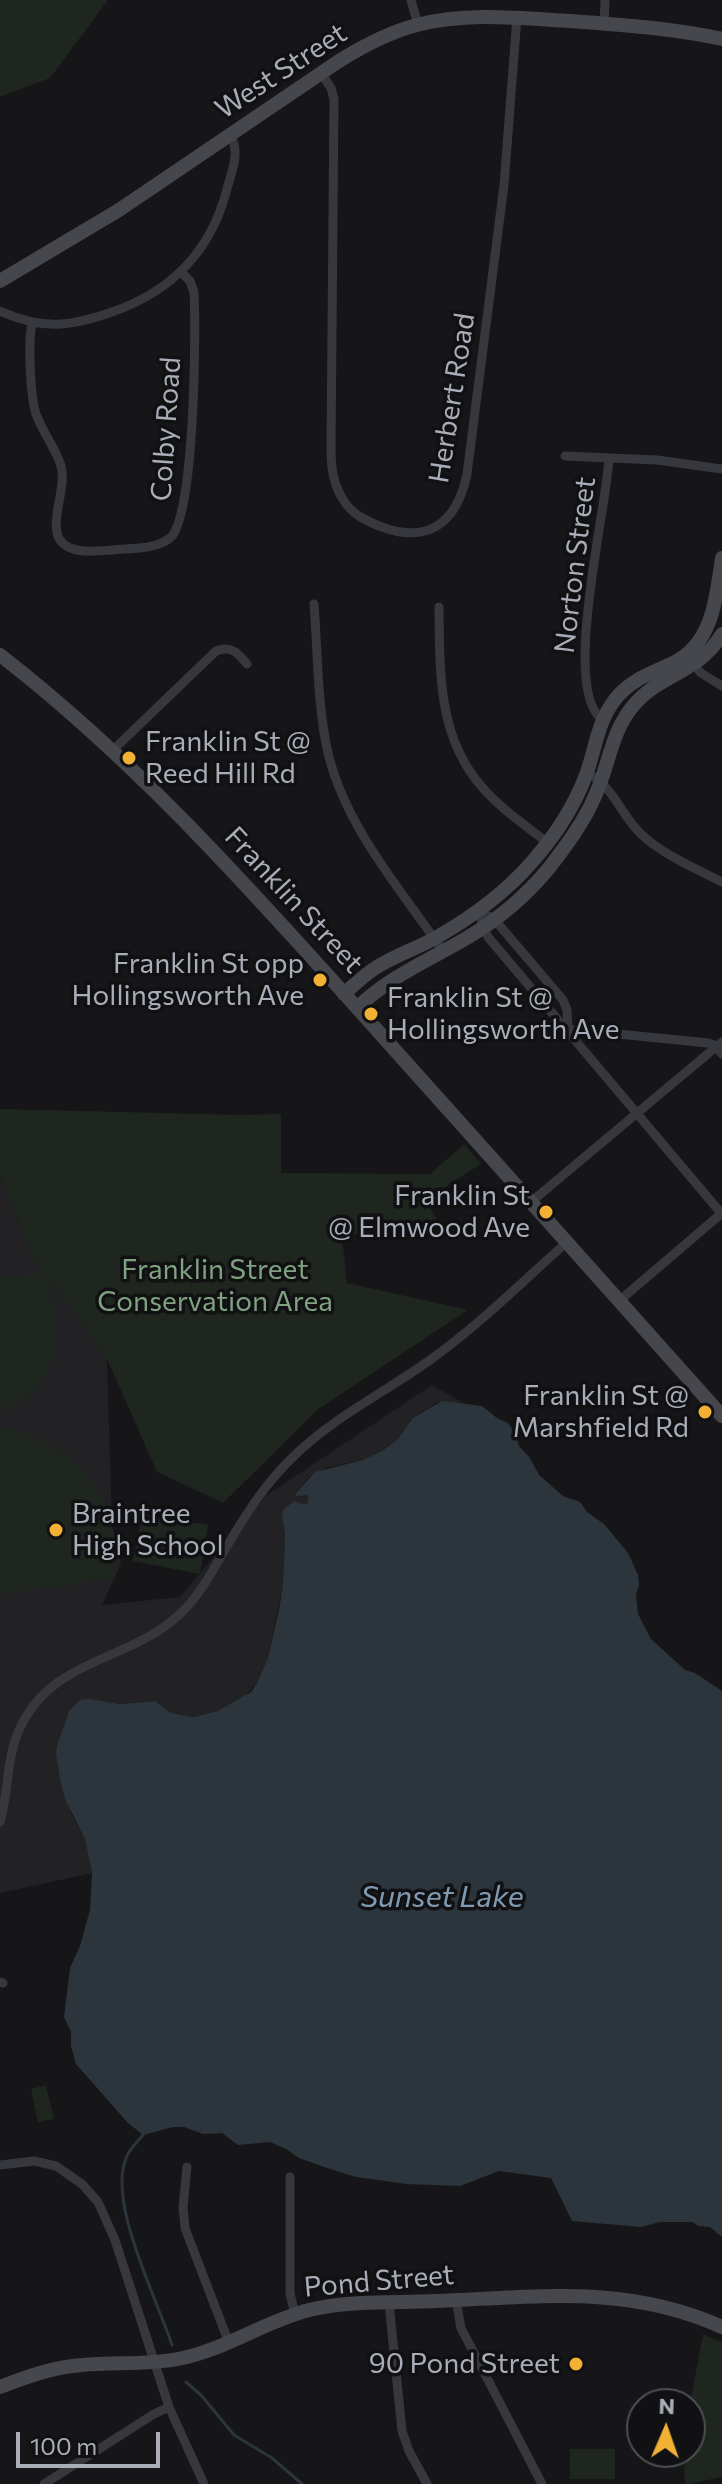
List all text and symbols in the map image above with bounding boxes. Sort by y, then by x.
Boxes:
street label: West Street [209,16,353,126]
street label: Herbert Road [422,311,482,485]
street label: Colby Road [144,356,188,502]
street label: Norton Street [548,475,602,655]
place label: Franklin St @ Reed Hill Rd [145,725,311,791]
marker: Franklin St @ Reed Hill Rd [120,749,138,767]
street label: Franklin Street [218,820,370,980]
place label: Franklin St opp Hollingsworth Ave [72,947,304,1013]
marker: Franklin St opp Hollingsworth Ave [311,971,329,989]
place label: Franklin St @ Hollingsworth Ave [387,981,619,1047]
marker: Franklin St @ Hollingsworth Ave [362,1005,380,1023]
place label: Franklin St @ Elmwood Ave [328,1179,530,1245]
marker: Franklin St @ Elmwood Ave [537,1203,555,1221]
park label: Franklin Street Conservation Area [97,1253,333,1319]
place label: Franklin St @ Marshfield Rd [513,1379,689,1445]
marker: Franklin St @ Marshfield Rd [696,1403,714,1421]
place label: Braintree High School [72,1497,224,1563]
marker: Braintree High School [47,1521,65,1539]
water label: Sunset Lake [360,1879,524,1915]
street label: Pond Street [303,2258,455,2304]
place label: 90 Pond Street [369,2347,560,2381]
marker: 90 Pond Street [567,2355,585,2373]
north arrow [626,2388,706,2468]
text: N [658,2392,676,2419]
scale bar [20,2416,164,2466]
text: 100 m [30,2431,97,2460]

